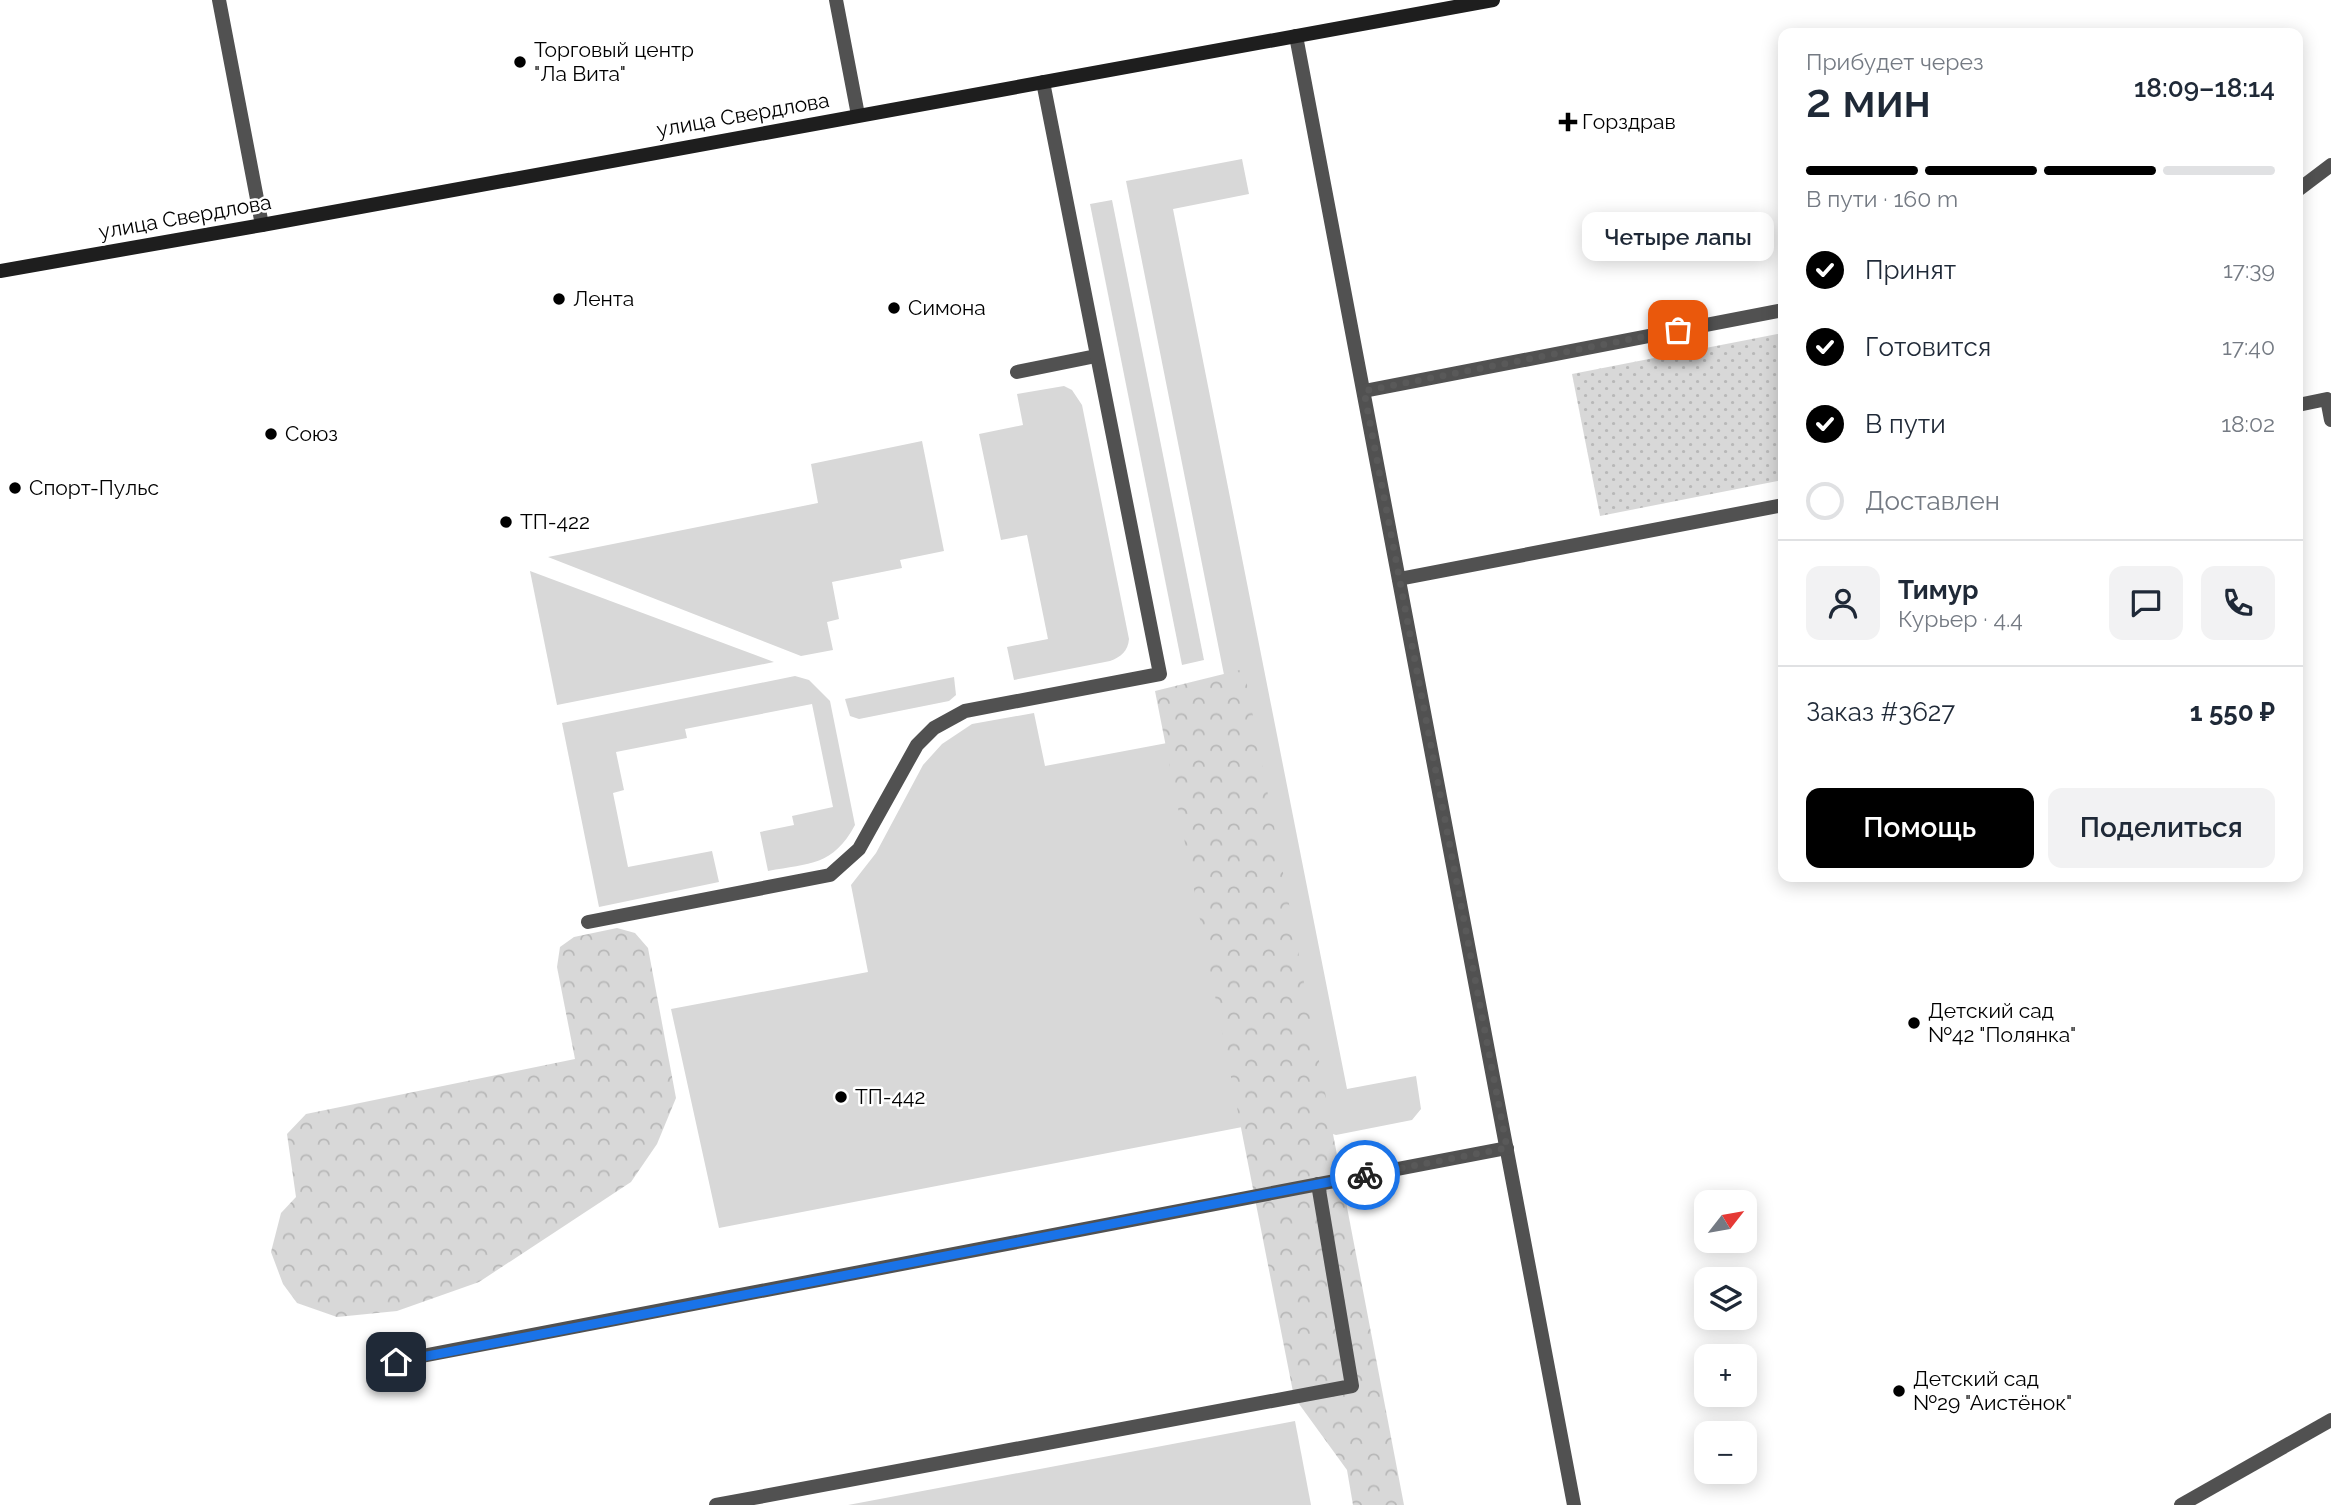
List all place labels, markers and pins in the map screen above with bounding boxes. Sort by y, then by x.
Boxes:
place label: Торговый центр "Ла Вита" [534,37,694,86]
marker: Торговый центр "Ла Вита" [512,54,528,70]
place label: Горздрав [1582,109,1676,134]
marker: Горздрав [1560,114,1576,130]
callout: Четыре лапы [1582,211,1774,260]
place label: Лента [573,286,634,311]
marker: Лента [551,291,567,307]
place label: Симона [908,295,986,320]
marker: Симона [886,300,902,316]
pin [1648,300,1708,360]
place label: Союз [285,421,338,446]
marker: Союз [263,426,279,442]
place label: Спорт-Пульс [29,475,159,500]
marker: Спорт-Пульс [7,480,23,496]
place label: ТП-422 [520,509,590,534]
marker: ТП-422 [498,514,514,530]
place label: Детский сад №42 "Полянка" [1928,998,2076,1047]
marker: Детский сад №42 "Полянка" [1906,1015,1922,1031]
place label: ТП-442 [855,1084,925,1109]
marker: ТП-442 [833,1089,849,1105]
pin [366,1332,426,1392]
place label: Детский сад №29 "Аистёнок" [1913,1366,2072,1415]
marker: Детский сад №29 "Аистёнок" [1891,1383,1907,1399]

